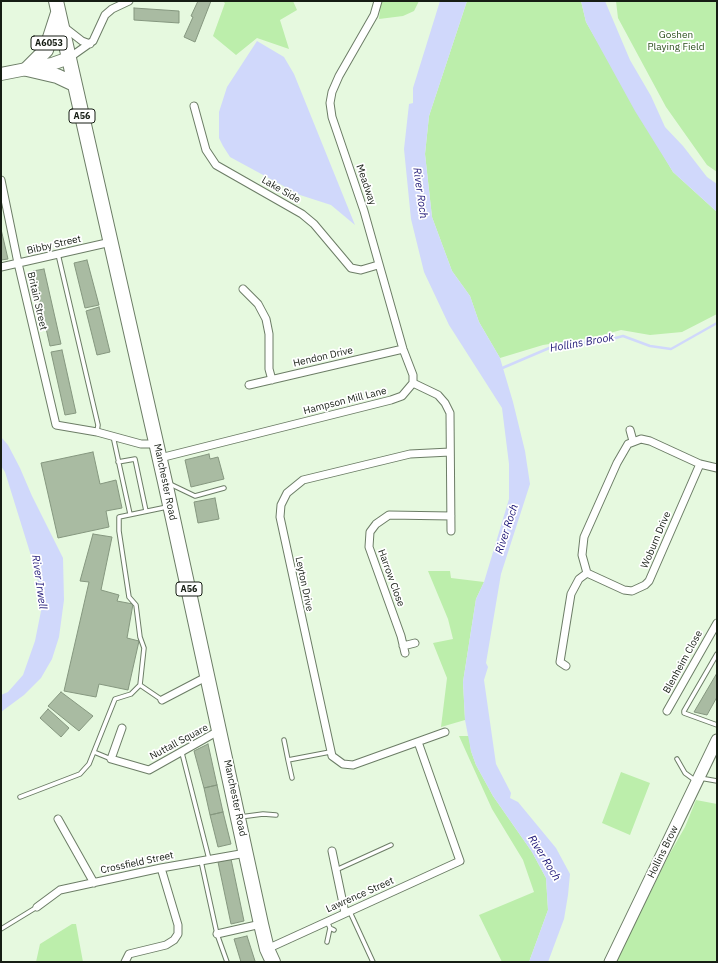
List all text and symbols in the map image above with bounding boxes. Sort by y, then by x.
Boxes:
park label: Goshen Playing Field [648,29,704,52]
road number: A6053 [31,36,67,50]
road number: A56 [69,109,95,123]
street label: Meadway [353,163,379,207]
water label: River Roch [410,167,430,219]
street label: Lake Side [259,174,303,206]
street label: Bibby Street [26,233,82,257]
street label: Britain Street [24,271,50,331]
water label: Hollins Brook [549,331,615,355]
street label: Hendon Drive [292,344,354,370]
street label: Hampson Mill Lane [302,385,388,417]
street label: Manchester Road [151,443,179,521]
water label: River Roch [493,503,521,555]
street label: Woburn Drive [639,510,673,570]
street label: Harrow Close [375,548,407,608]
water label: River Irwell [29,554,49,610]
street label: Leyton Drive [292,556,316,612]
road number: A56 [176,582,202,596]
street label: Blenheim Close [661,628,705,696]
street label: Nuttall Square [148,722,210,762]
street label: Manchester Road [221,759,249,837]
street label: Hollins Brow [645,824,681,880]
water label: River Roch [525,833,563,883]
street label: Crossfield Street [99,849,175,877]
street label: Lawrence Street [324,875,396,915]

